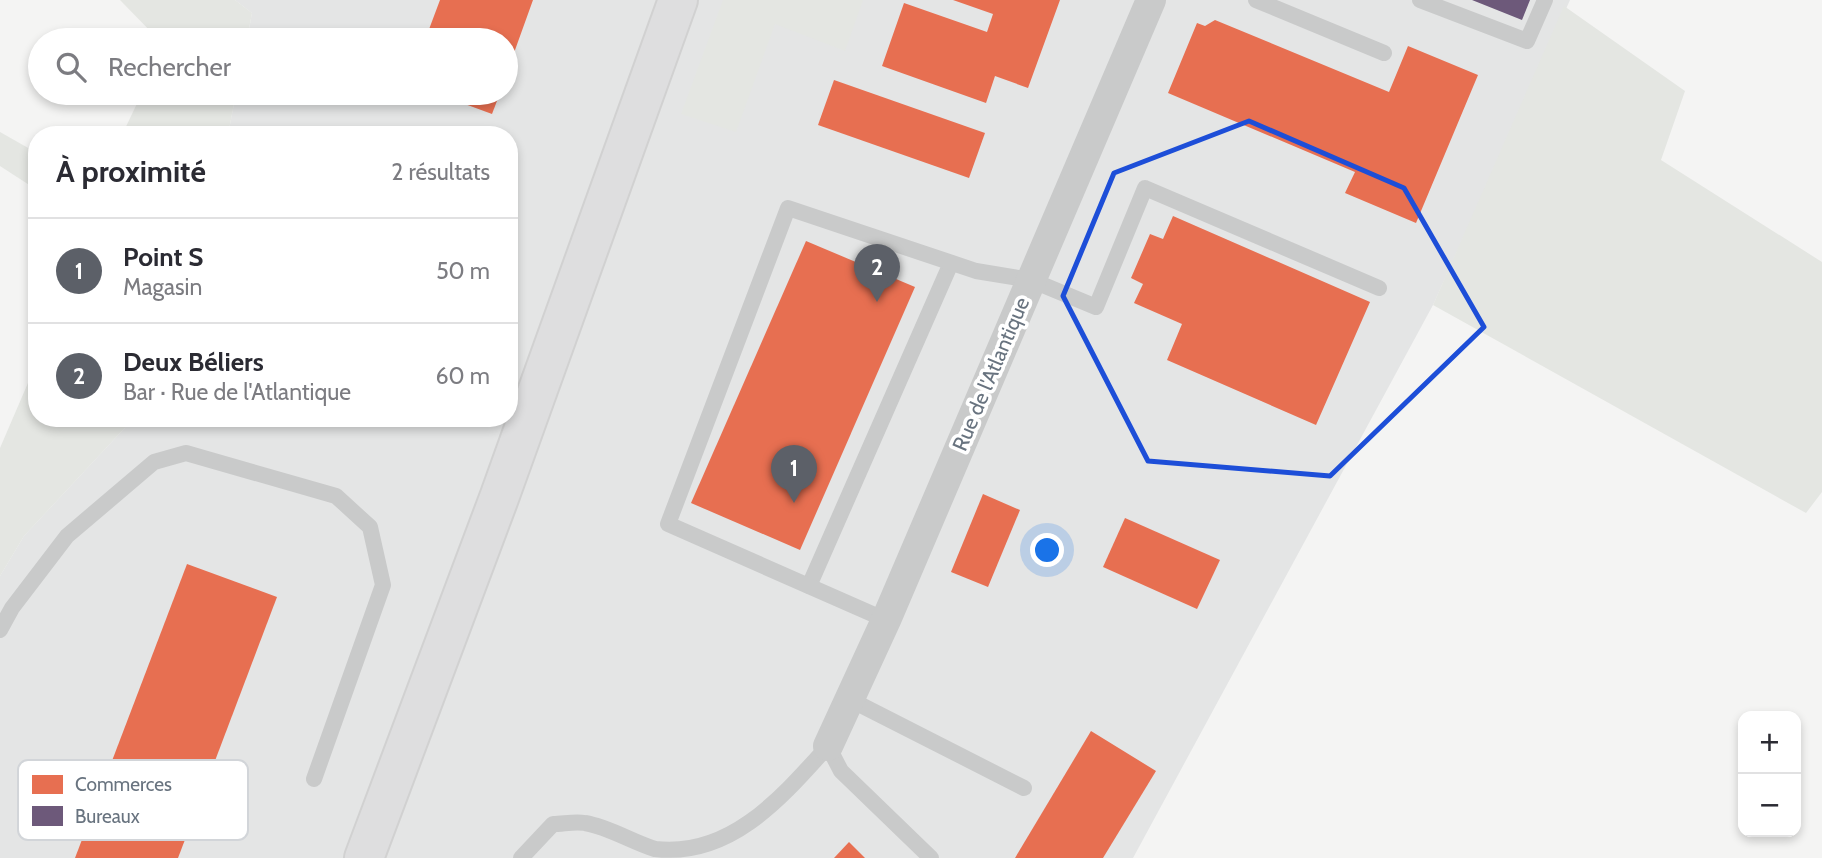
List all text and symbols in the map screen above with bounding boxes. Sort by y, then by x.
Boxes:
search box [28,28,518,105]
icon: search [52,48,90,86]
text: Rechercher [108,51,231,83]
text: À proximité [56,153,206,190]
text: 2 résultats [391,158,490,186]
text: Point S [123,241,203,273]
pin: 2 [854,244,900,302]
text: 1 [75,257,83,285]
text: 50 m [436,257,490,285]
text: Magasin [123,273,202,301]
street label: Rue de l'Atlantique [947,293,1034,454]
text: Deux Béliers [123,346,264,378]
text: 2 [73,362,85,390]
text: 60 m [436,362,490,390]
text: Bar · Rue de l'Atlantique [123,378,351,406]
pin: 1 [771,445,817,503]
your location [1030,533,1064,567]
map controls [1738,711,1801,837]
button: + [1738,711,1801,774]
legend [18,760,248,840]
text: Commerces [75,773,172,796]
button: − [1738,774,1801,837]
text: Bureaux [75,805,140,828]

